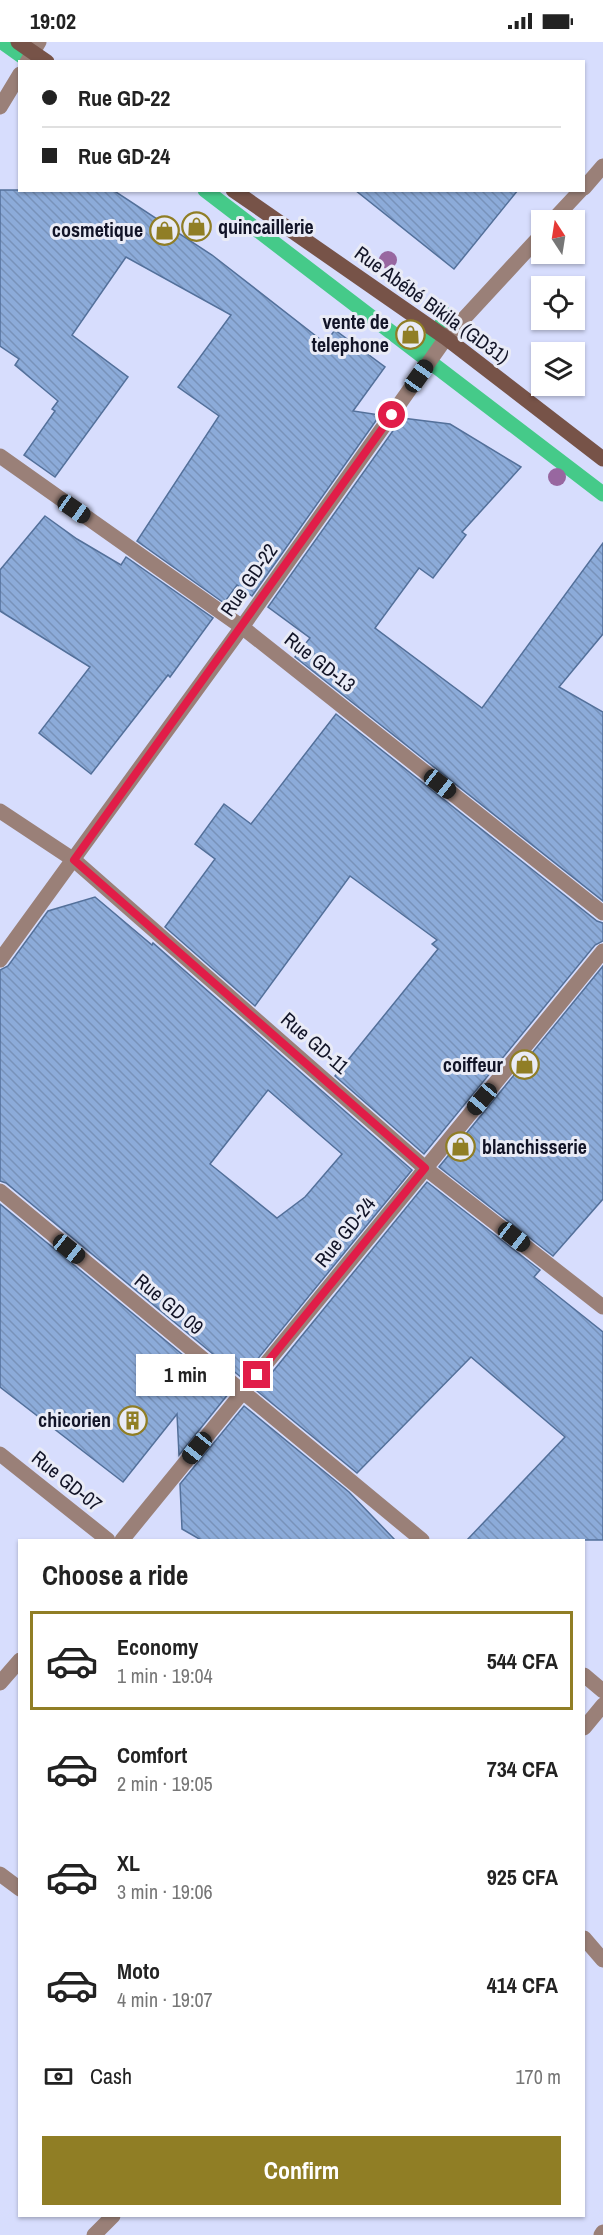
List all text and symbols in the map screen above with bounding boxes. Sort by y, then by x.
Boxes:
text: 19:02 [30,6,76,36]
text: Rue GD-22 [78,83,170,113]
text: Rue GD-24 [78,141,170,171]
north arrow [531,210,585,264]
map controls [531,210,585,396]
shop icon: quincaillerie [181,211,213,243]
place label: quincaillerie [218,213,314,240]
shop icon: cosmetique [148,214,180,246]
place label: cosmetique [52,216,143,243]
street label: Rue Abébé Bikila (GD31) [349,239,515,370]
button: locate [531,276,585,330]
place label: vente de telephone [312,308,389,358]
shop icon: vente de telephone [394,318,426,350]
button: layers [531,342,585,396]
car [401,356,437,396]
route start [378,401,405,428]
car [54,491,94,527]
street label: Rue GD-22 [214,538,283,621]
street label: Rue GD-13 [279,625,361,698]
car [420,766,460,802]
street label: Rue GD-11 [276,1006,355,1080]
shop icon: coiffeur [508,1049,540,1081]
place label: coiffeur [443,1051,504,1078]
car [464,1079,500,1119]
shop icon: blanchisserie [445,1131,477,1163]
place label: blanchisserie [482,1133,587,1160]
street label: Rue GD-24 [308,1191,381,1272]
car [494,1219,534,1255]
car [49,1231,89,1267]
street label: Rue GD 09 [129,1267,209,1340]
callout: 1 min [137,1354,236,1396]
text: 1 min [164,1361,207,1388]
route end [243,1361,270,1388]
building icon: chicorien [116,1404,148,1436]
place label: chicorien [38,1406,111,1433]
car [179,1428,215,1468]
street label: Rue GD-07 [27,1444,108,1517]
text: Choose a ride [42,1557,188,1593]
text: Economy [117,1632,198,1662]
icon: car [45,1634,99,1688]
text: 544 CFA [487,1646,558,1676]
text: 1 min · 19:04 [117,1662,213,1689]
text: Comfort [117,1740,187,1770]
icon: car [45,1742,99,1796]
text: 734 CFA [487,1754,558,1784]
text: 2 min · 19:05 [117,1770,213,1797]
text: XL [117,1848,140,1878]
icon: car [45,1850,99,1904]
text: 925 CFA [487,1862,558,1892]
text: 3 min · 19:06 [117,1878,213,1905]
text: Moto [117,1956,160,1986]
icon: car [45,1958,99,2012]
text: 414 CFA [487,1970,558,2000]
text: 4 min · 19:07 [117,1986,213,2013]
icon: cash [42,2060,75,2093]
text: Cash [90,2061,132,2091]
text: 170 m [515,2063,561,2090]
button: Confirm [42,2136,561,2205]

